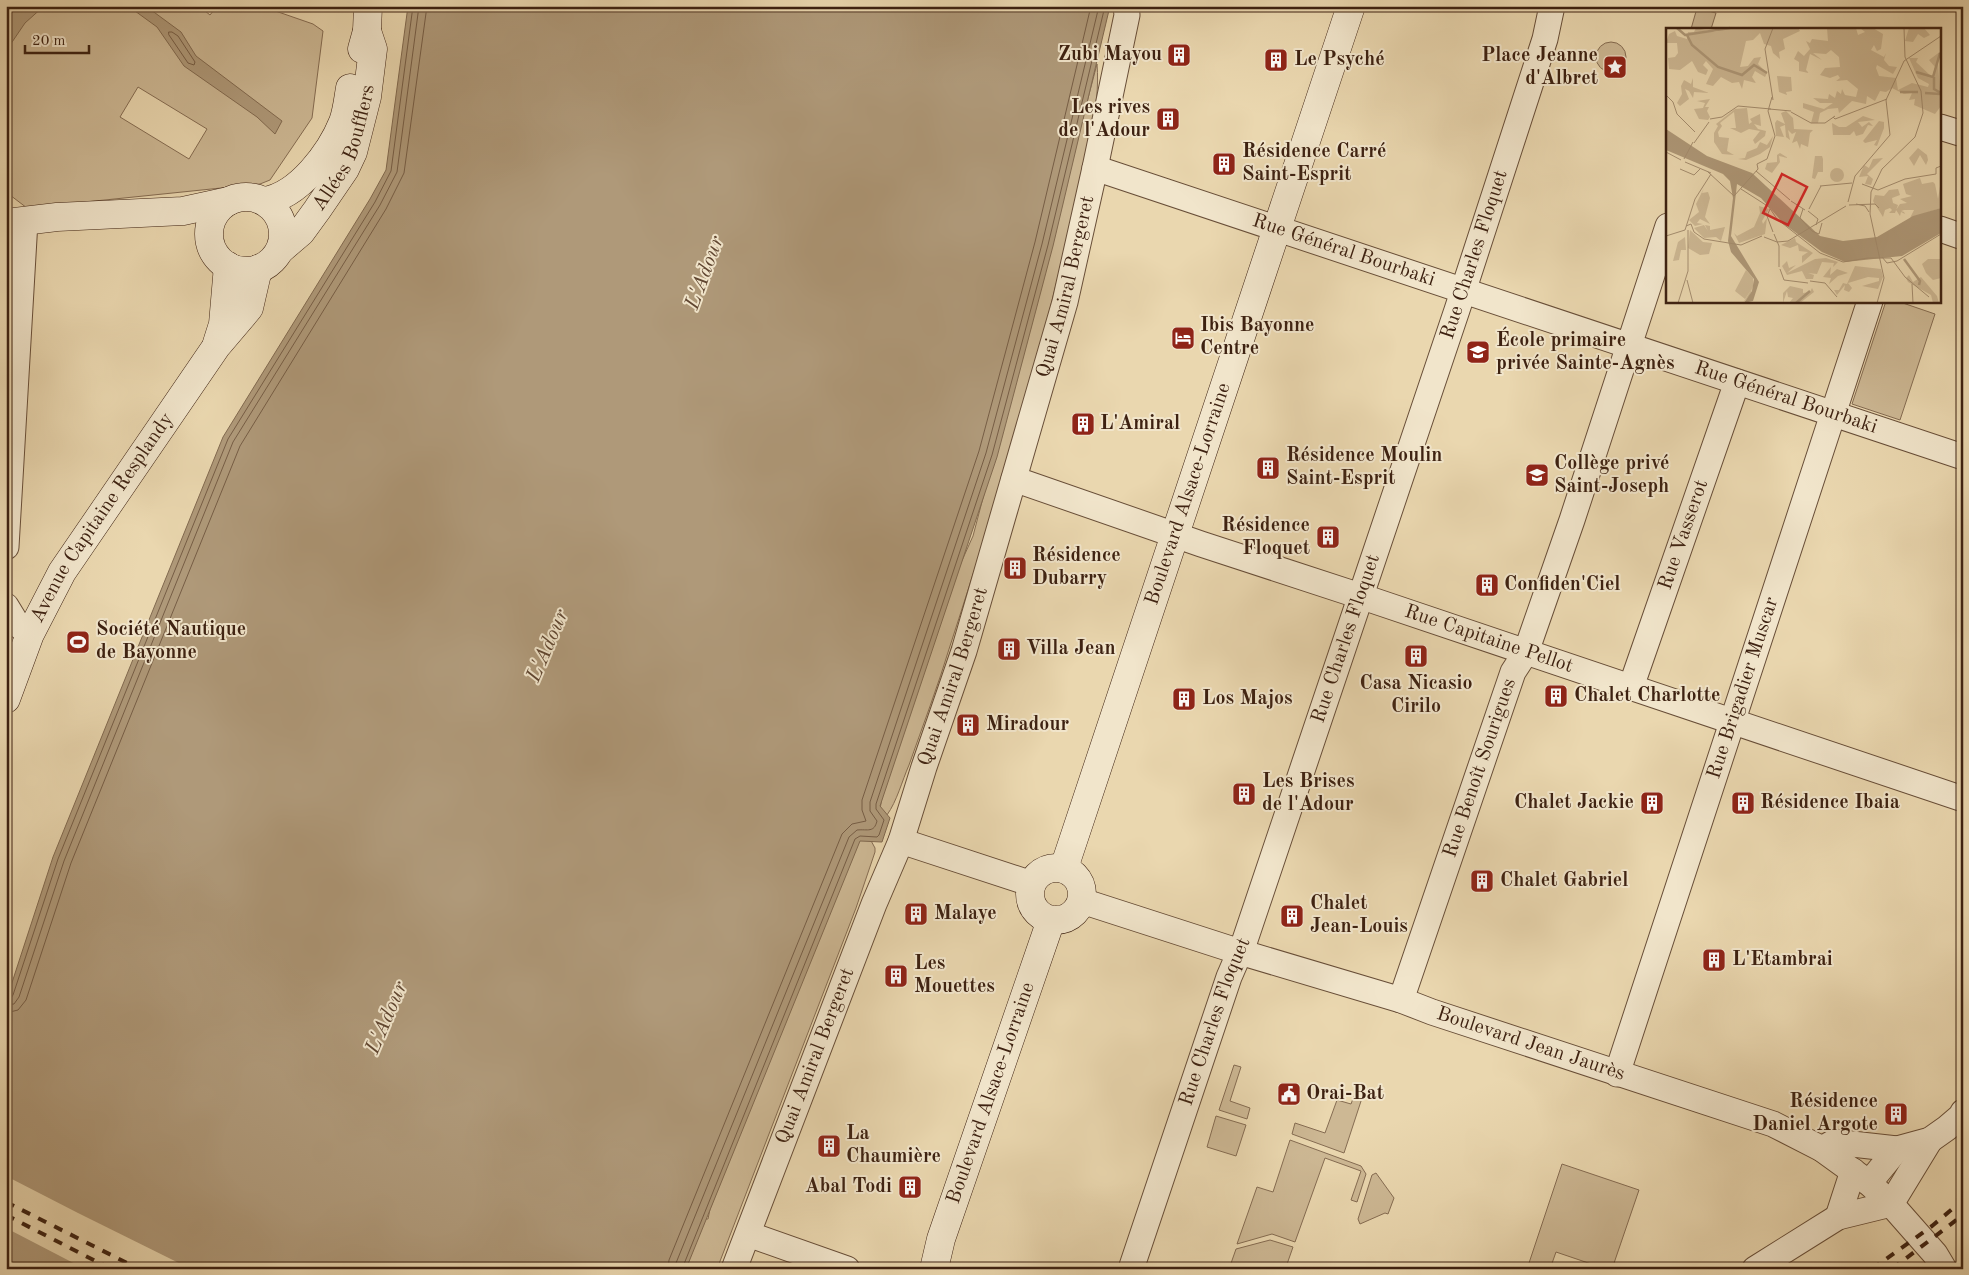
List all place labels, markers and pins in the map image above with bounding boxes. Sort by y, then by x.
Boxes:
building icon: Zubi Mayou [1166,42,1192,68]
place label: Zubi Mayou [1058,45,1162,65]
place label: Place Jeanne d'Albret [1481,46,1598,89]
building icon: Le Psyché [1263,47,1289,73]
place label: Le Psyché [1294,50,1385,70]
place icon: Place Jeanne d'Albret [1602,54,1628,80]
place label: Les rives de l'Adour [1058,98,1150,141]
building icon: Les rives de l'Adour [1155,106,1181,132]
place label: Résidence Carré Saint-Esprit [1242,142,1386,185]
building icon: Résidence Carré Saint-Esprit [1211,151,1237,177]
place label: Ibis Bayonne Centre [1200,316,1315,359]
hotel icon: Ibis Bayonne Centre [1170,325,1196,351]
place label: École primaire privée Sainte-Agnès [1496,326,1674,374]
school or university icon: École primaire privée Sainte-Agnès [1465,339,1491,365]
building icon: L'Amiral [1070,411,1096,437]
place label: L'Amiral [1100,414,1180,434]
place label: Résidence Moulin Saint-Esprit [1286,446,1442,489]
place label: Collège privé Saint-Joseph [1554,454,1670,497]
building icon: Résidence Moulin Saint-Esprit [1255,455,1281,481]
school or university icon: Collège privé Saint-Joseph [1524,462,1550,488]
place label: Résidence Floquet [1221,516,1310,559]
building icon: Résidence Floquet [1315,524,1341,550]
place label: Résidence Dubarry [1032,546,1121,589]
building icon: Résidence Dubarry [1002,555,1028,581]
building icon: Confiden'Ciel [1474,572,1500,598]
place label: Confiden'Ciel [1504,575,1620,595]
place label: Société Nautique de Bayonne [96,620,246,663]
sports icon: Société Nautique de Bayonne [65,629,91,655]
building icon: Villa Jean [996,636,1022,662]
place label: Villa Jean [1026,639,1116,659]
building icon: Casa Nicasio Cirilo [1403,643,1429,669]
place label: Casa Nicasio Cirilo [1359,674,1473,717]
building icon: Chalet Charlotte [1543,683,1569,709]
building icon: Los Majos [1171,686,1197,712]
place label: Chalet Charlotte [1574,686,1721,706]
place label: Los Majos [1202,689,1293,709]
building icon: Miradour [955,712,981,738]
place label: Miradour [986,715,1069,735]
place label: Les Brises de l'Adour [1262,772,1354,815]
building icon: Les Brises de l'Adour [1231,781,1257,807]
building icon: Chalet Jackie [1639,790,1665,816]
building icon: Résidence Ibaia [1730,790,1756,816]
place label: Chalet Jackie [1514,793,1634,813]
place label: Résidence Ibaia [1760,793,1900,813]
building icon: Chalet Gabriel [1469,868,1495,894]
place label: Chalet Gabriel [1500,871,1628,891]
place label: Chalet Jean-Louis [1310,894,1408,937]
building icon: Malaye [903,901,929,927]
building icon: Chalet Jean-Louis [1279,903,1305,929]
place label: Malaye [934,904,997,924]
building icon: L'Etambrai [1701,947,1727,973]
place label: L'Etambrai [1732,950,1833,970]
place label: Les Mouettes [914,954,995,997]
building icon: Les Mouettes [883,963,909,989]
public building icon: Orai-Bat [1276,1081,1302,1107]
place label: Orai-Bat [1306,1084,1384,1104]
place label: Résidence Daniel Argote [1752,1092,1878,1135]
building icon: Résidence Daniel Argote [1883,1101,1909,1127]
place label: La Chaumière [846,1124,941,1167]
building icon: La Chaumière [816,1133,842,1159]
building icon: Abal Todi [897,1174,923,1200]
place label: Abal Todi [805,1177,892,1197]

